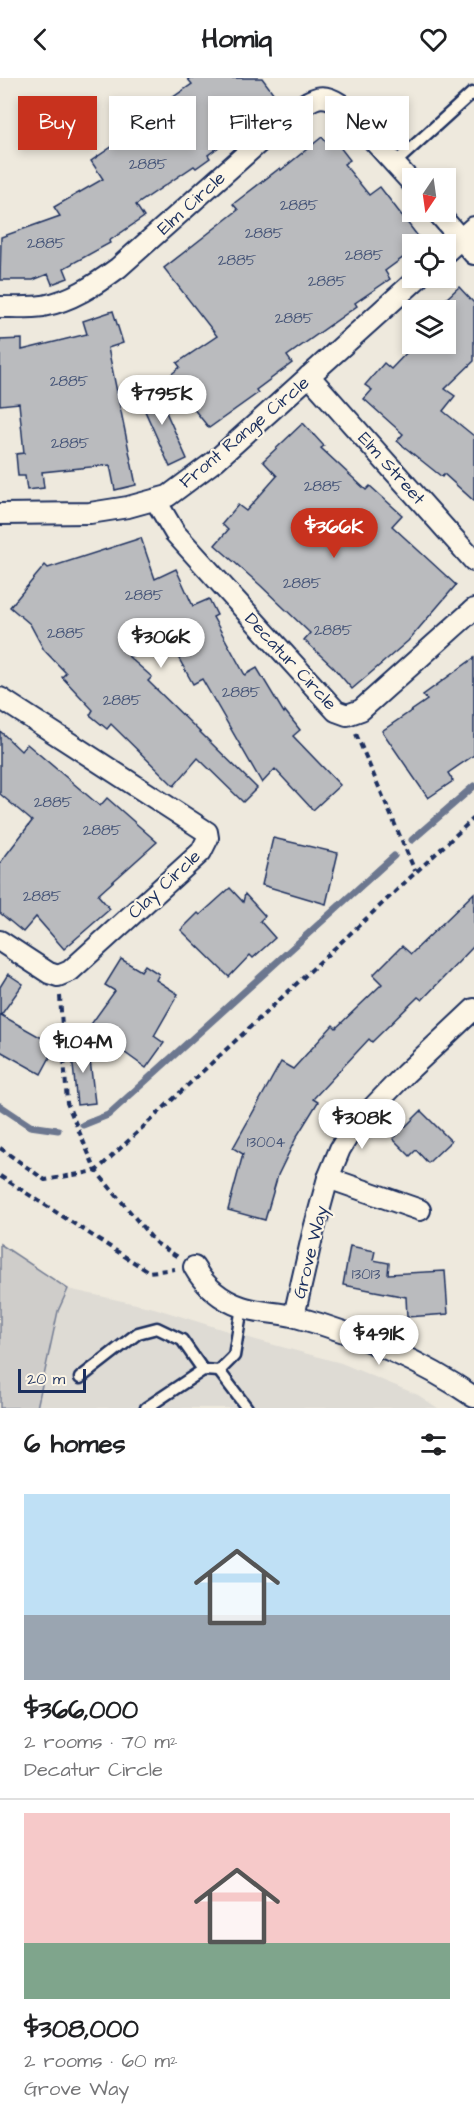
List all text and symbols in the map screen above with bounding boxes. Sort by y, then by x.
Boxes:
text: Homiq [202,20,272,58]
icon: back [24,23,57,56]
icon: heart [417,23,450,56]
chip: Buy [18,96,97,150]
chip: Rent [109,96,196,150]
chip: Filters [208,96,313,150]
chip: New [325,96,409,150]
house number: 2885 [129,154,168,175]
street label: Elm Circle [152,166,231,241]
north arrow [402,168,456,222]
map controls [402,168,456,354]
house number: 2885 [280,195,319,216]
house number: 2885 [245,223,284,244]
house number: 2885 [27,233,66,254]
button: locate [402,234,456,288]
house number: 2885 [345,245,384,266]
house number: 2885 [218,250,257,271]
house number: 2885 [308,271,347,292]
button: layers [402,300,456,354]
house number: 2885 [275,308,314,329]
street label: Front Range Circle [174,370,315,495]
house number: 2885 [50,371,89,392]
pin: $795K [120,375,204,426]
text: $795K [131,380,193,408]
street label: Elm Street [352,426,432,511]
house number: 2885 [51,433,90,454]
house number: 2885 [304,476,343,497]
pin: $366K [292,508,376,559]
text: $366K [305,513,363,541]
house number: 2885 [283,573,322,594]
house number: 2885 [125,585,164,606]
street label: Decatur Circle [239,607,343,716]
pin: $306K [119,618,203,669]
house number: 2885 [314,620,353,641]
house number: 2885 [47,623,86,644]
text: $306K [132,623,190,651]
house number: 2885 [222,682,261,703]
house number: 2885 [103,690,142,711]
house number: 2885 [34,792,73,813]
house number: 2885 [83,820,122,841]
street label: Clay Circle [122,844,207,925]
house number: 2885 [23,886,62,907]
pin: $1.04M [34,1023,132,1074]
text: $1.04M [53,1028,113,1056]
pin: $308K [320,1099,404,1150]
text: $308K [332,1104,392,1132]
house number: 13004 [247,1132,285,1153]
street label: Grove Way [287,1203,335,1301]
house number: 13013 [352,1264,381,1285]
pin: $491K [337,1315,421,1366]
text: $491K [354,1320,404,1348]
scale bar [18,1366,86,1394]
text: 20 m [27,1368,65,1390]
text: 6 homes [24,1426,126,1462]
icon: filters [417,1428,450,1461]
icon: home [183,1533,291,1641]
text: $366,000 [24,1692,138,1728]
text: 2 rooms · 70 m² [24,1728,177,1756]
text: Decatur Circle [24,1756,163,1784]
icon: home [183,1852,291,1960]
text: $308,000 [24,2011,139,2047]
text: 2 rooms · 60 m² [24,2047,178,2075]
text: Grove Way [24,2075,129,2103]

